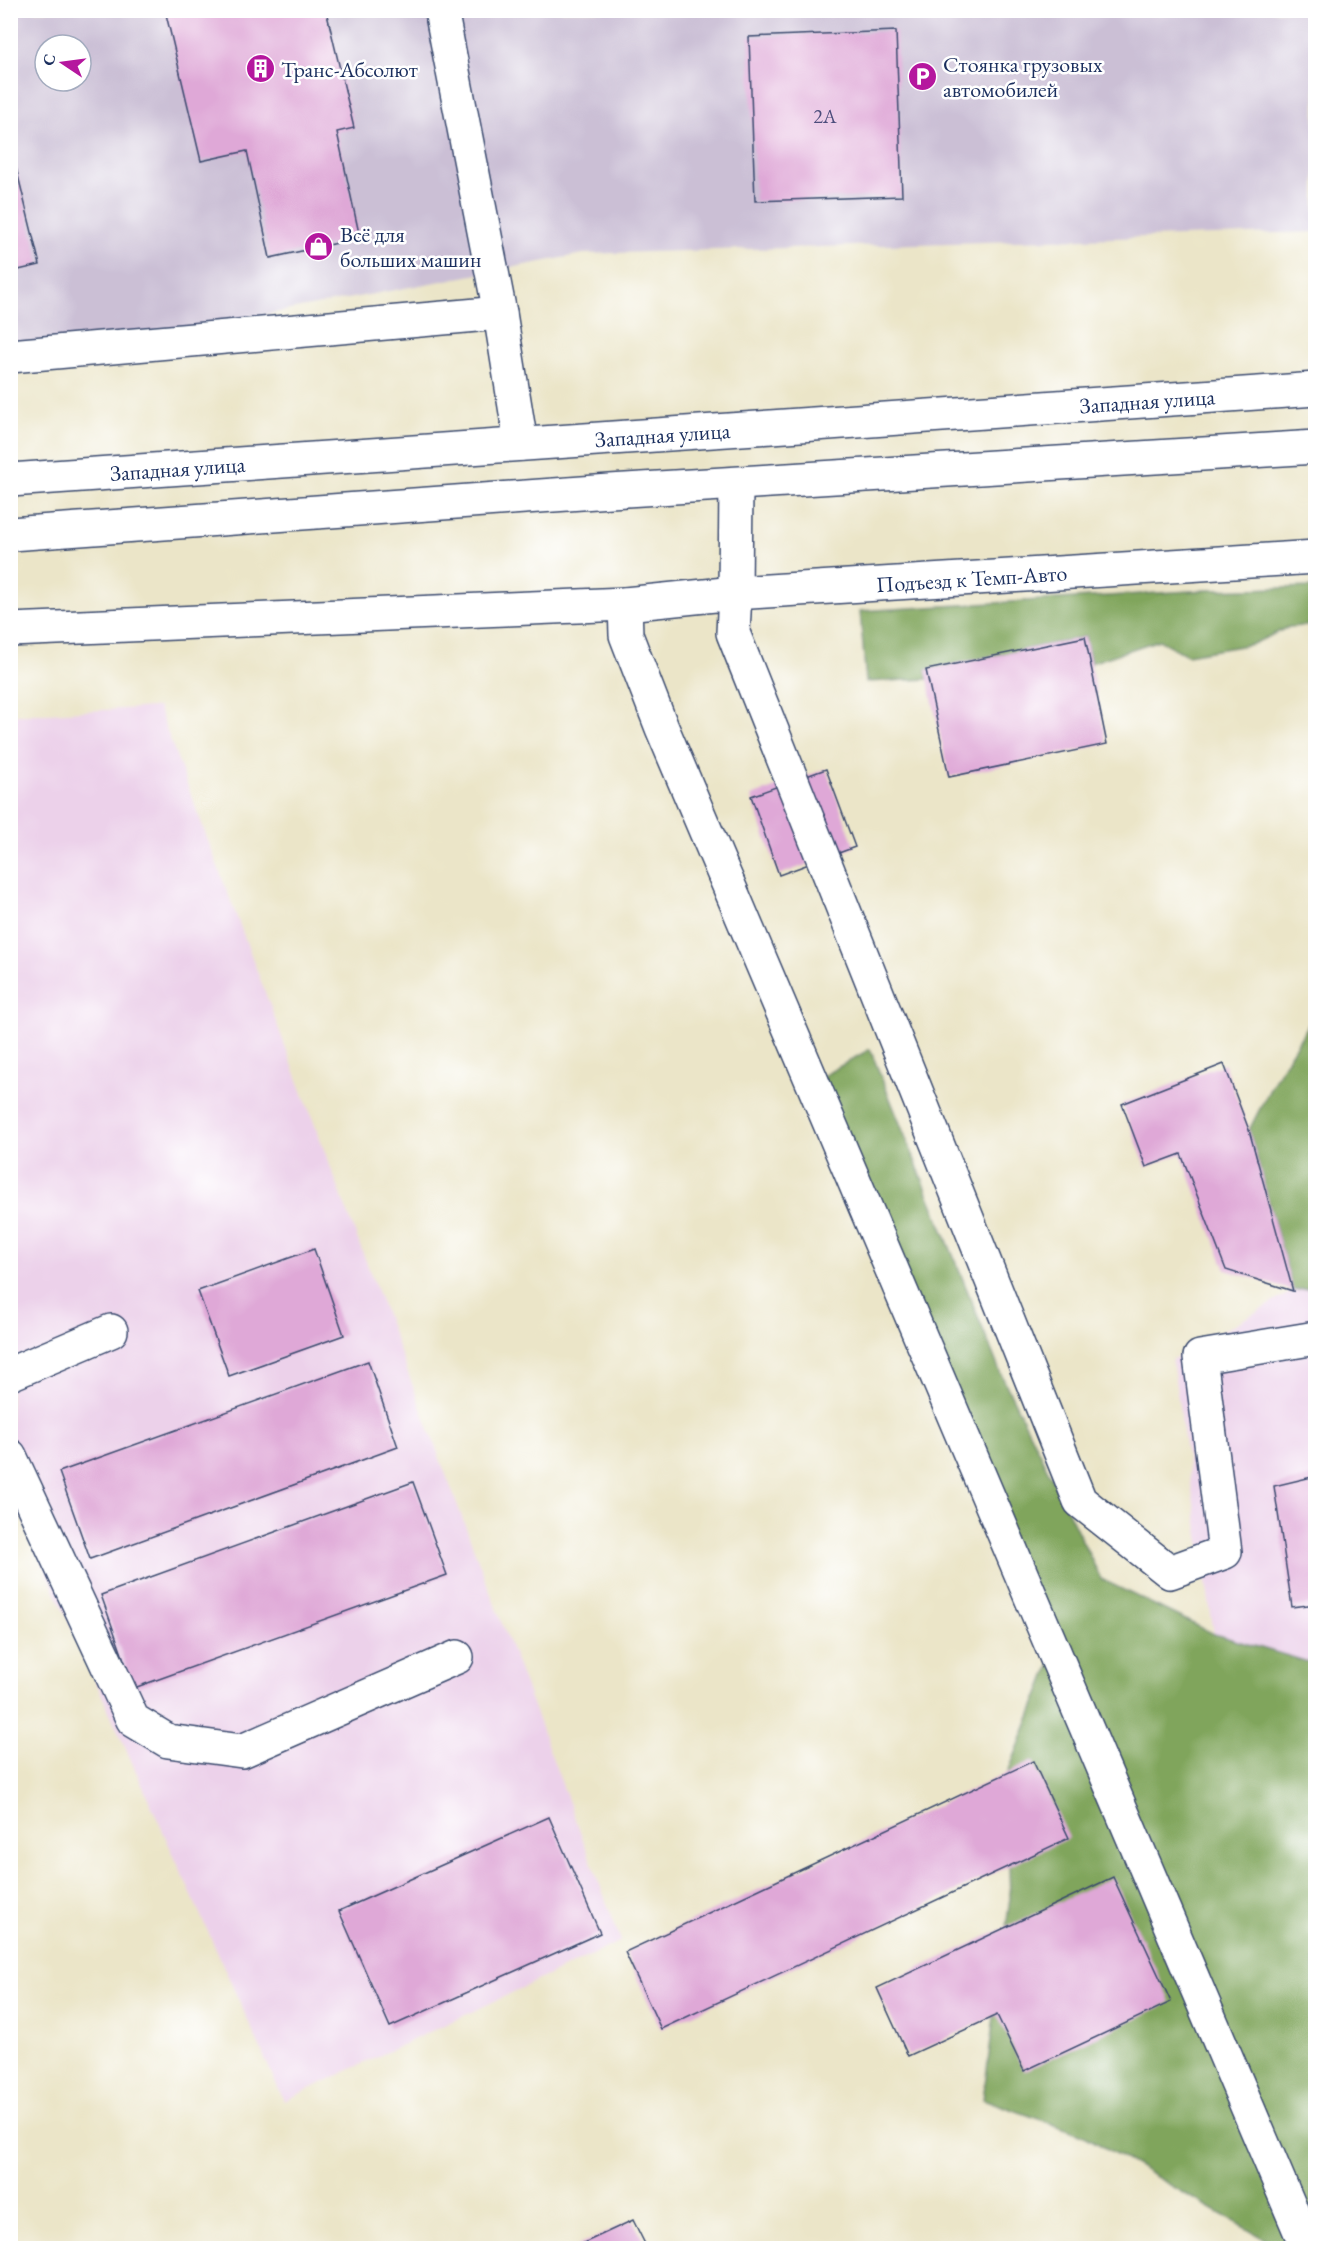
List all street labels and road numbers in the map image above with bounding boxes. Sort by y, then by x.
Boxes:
street label: Западная улица [1079,382,1216,420]
street label: Западная улица [594,416,731,454]
street label: Западная улица [109,450,247,488]
street label: Подъезд к Темп-Авто [875,558,1068,599]

